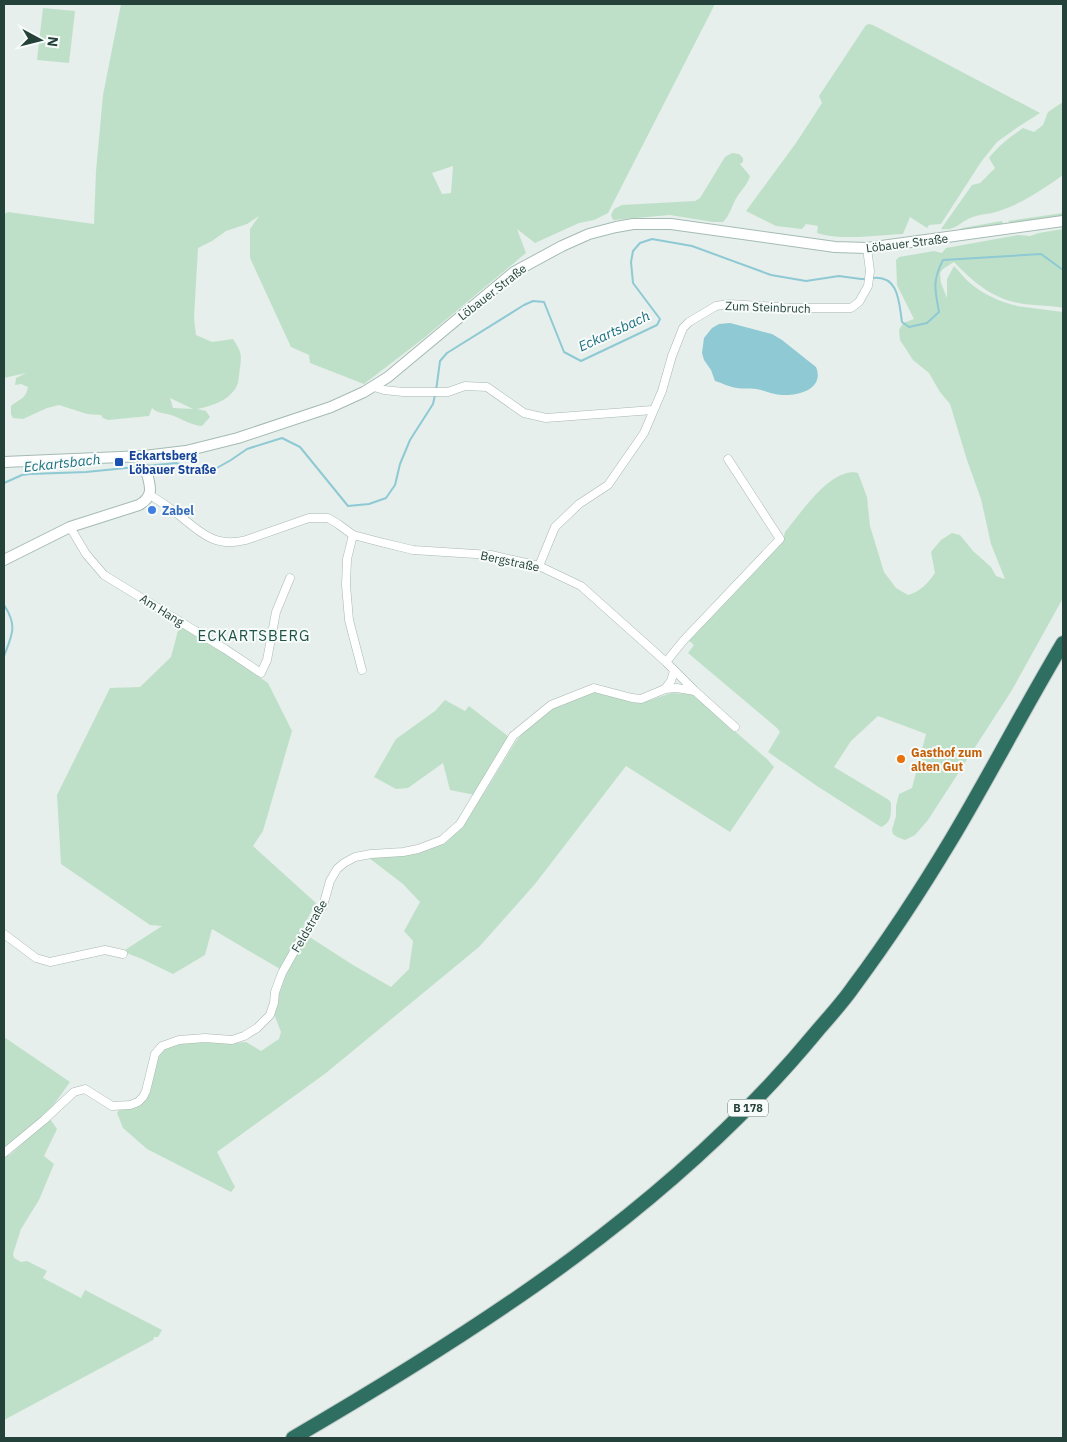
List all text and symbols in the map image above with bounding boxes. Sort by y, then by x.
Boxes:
north arrow [15,15,65,65]
text: N [43,35,62,48]
street label: Löbauer Straße [865,230,949,255]
street label: Löbauer Straße [455,260,530,323]
street label: Zum Steinbruch [725,298,811,316]
water label: Eckartsbach [575,307,653,355]
place label: Eckartsberg Löbauer Straße [129,448,217,477]
water label: Eckartsbach [23,450,101,476]
marker: Eckartsberg Löbauer Straße [113,456,125,468]
place label: Zabel [162,503,194,518]
marker: Zabel [146,504,158,516]
street label: Bergstraße [479,547,541,575]
street label: Am Hang [137,591,187,630]
district label: ECKARTSBERG [198,626,310,645]
place label: Gasthof zum alten Gut [911,745,982,774]
marker: Gasthof zum alten Gut [895,753,907,765]
street label: Feldstraße [288,897,330,955]
road number: B 178 [728,1100,768,1116]

